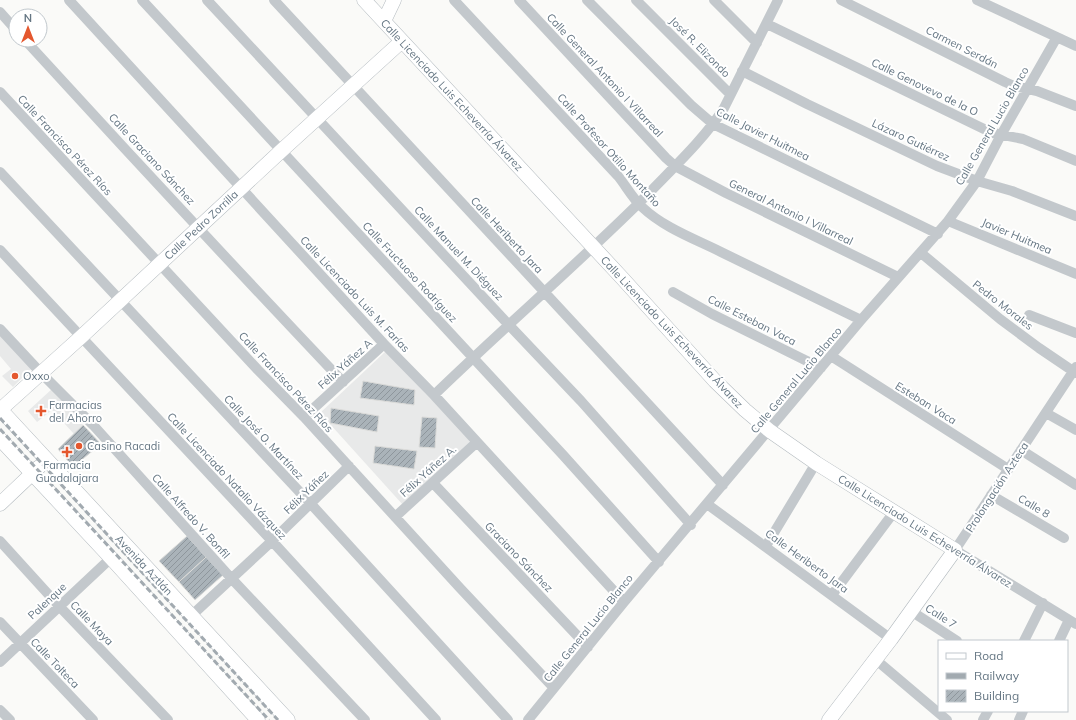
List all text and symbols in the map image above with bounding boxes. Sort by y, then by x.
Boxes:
north arrow [8,8,48,48]
street label: Calle General Antonio I Villarreal [544,10,666,140]
text: N [24,11,32,25]
street label: José R. Elizondo [667,14,733,80]
street label: Calle Licenciado Luis Echeverría Álvarez [378,16,526,174]
street label: Carmen Serdán [923,23,1001,71]
street label: Calle Genovevo de la O [869,55,981,119]
street label: Calle General Lucio Blanco [952,64,1032,188]
street label: Calle Profesor Otilio Montaño [554,90,664,210]
street label: Calle Francisco Pérez Ríos [15,92,115,198]
street label: Calle Javier Huitmea [714,104,812,164]
street label: Calle Graciano Sánchez [106,110,198,208]
street label: Lázaro Gutiérrez [870,116,952,164]
street label: General Antonio I Villarreal [727,176,855,248]
street label: Calle Pedro Zorrilla [161,187,241,263]
street label: Calle Heriberto Jara [468,194,546,276]
street label: Calle Manuel M. Diéguez [411,203,507,304]
street label: Javier Huitmea [980,215,1054,257]
street label: Calle Fructuoso Rodríguez [360,219,461,325]
street label: Calle Licenciado Luis M. Farías [297,233,413,355]
street label: Calle Licenciado Luis Echeverría Álvarez [598,253,746,411]
street label: Pedro Morales [970,277,1036,333]
street label: Calle Esteban Vaca [705,292,799,348]
street label: Calle General Lucio Blanco [747,324,845,436]
street label: Calle Francisco Pérez Ríos [236,329,336,435]
street label: Félix Yáñez A [315,336,375,392]
place label: Oxxo [23,369,49,383]
marker: Oxxo [10,371,20,381]
street label: Esteban Vaca [893,379,959,427]
street label: Calle José O. Martínez [221,392,307,482]
place label: Farmacias del Ahorro [49,398,102,425]
marker: Farmacias del Ahorro [36,406,46,416]
street label: Calle Licenciado Natalio Vázquez [164,409,290,543]
place label: Casino Racadi [87,439,160,453]
street label: Prolongación Azteca [963,439,1031,535]
marker: Casino Racadi [74,441,84,451]
street label: Félix Yáñez A. [397,442,459,500]
marker: Farmacia Guadalajara [62,447,72,457]
place label: Farmacia Guadalajara [35,458,99,485]
street label: Félix Yáñez [281,467,332,517]
street label: Calle Alfredo V. Bonfil [149,471,233,561]
street label: Calle Licenciado Luis Echeverría Álvarez [835,471,1015,591]
street label: Calle 8 [1016,491,1053,521]
street label: Graciano Sánchez [482,519,556,595]
street label: Calle Heriberto Jara [763,526,851,596]
street label: Avenida Aztlán [112,532,176,598]
street label: Calle General Lucio Blanco [540,571,636,685]
street label: Palenque [25,580,69,622]
street label: Calle Maya [67,598,117,648]
street label: Calle 7 [923,601,959,631]
street label: Calle Tolteca [28,635,82,691]
legend [938,640,1068,712]
text: Road [974,648,1003,663]
text: Railway [974,668,1020,683]
text: Building [974,688,1019,703]

